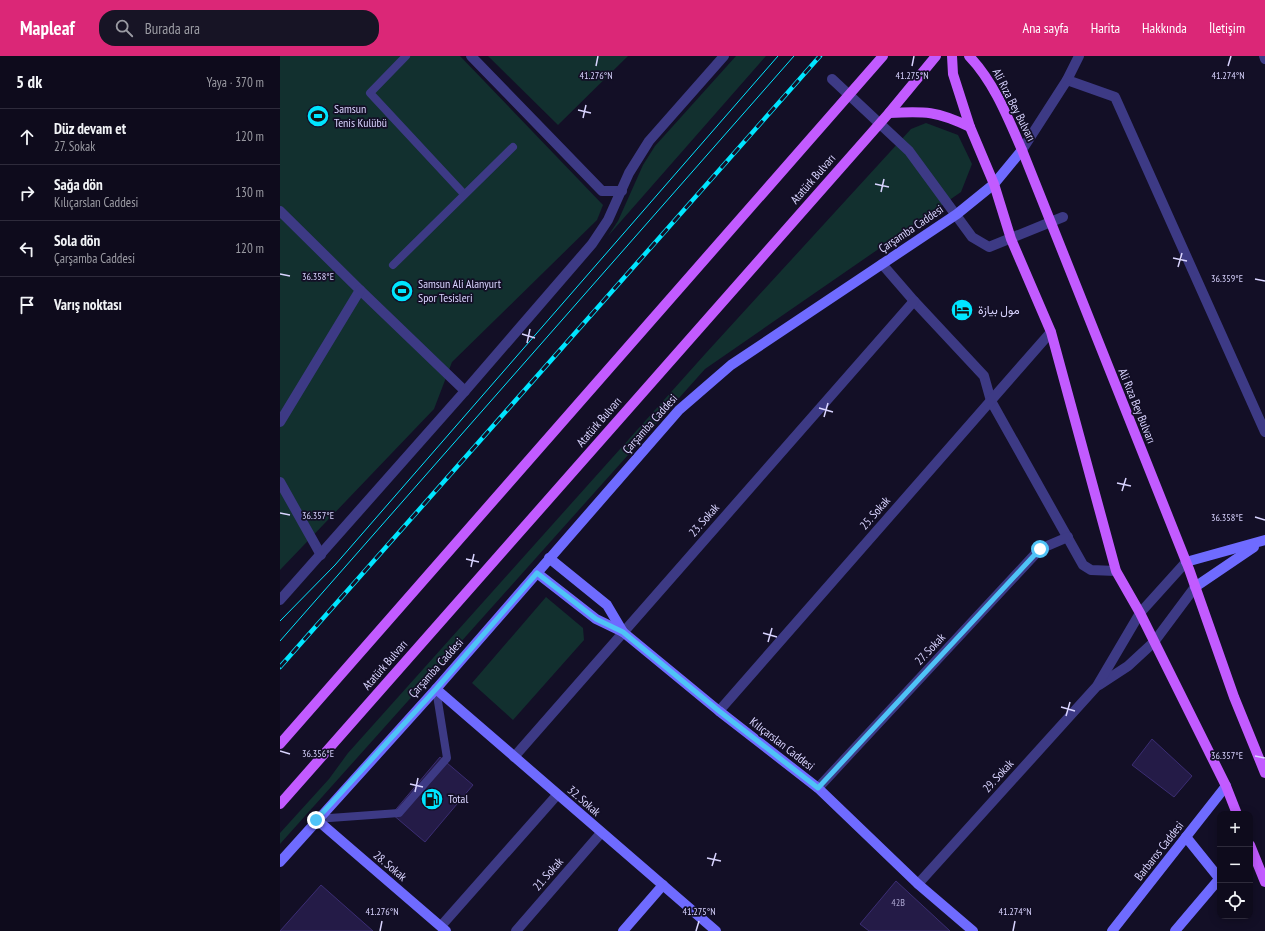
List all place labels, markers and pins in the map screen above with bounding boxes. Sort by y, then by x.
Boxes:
place label: Samsun Tenis Kulübü [334,101,387,130]
sports icon: Samsun Tenis Kulübü [305,103,331,129]
place label: Samsun Ali Alanyurt Spor Tesisleri [418,276,502,305]
sports icon: Samsun Ali Alanyurt Spor Tesisleri [389,278,415,304]
hotel icon: مول بيازة [949,297,975,323]
place label: مول بيازة [978,302,1020,318]
fuel station icon: Total [419,786,445,812]
place label: Total [448,791,468,806]

